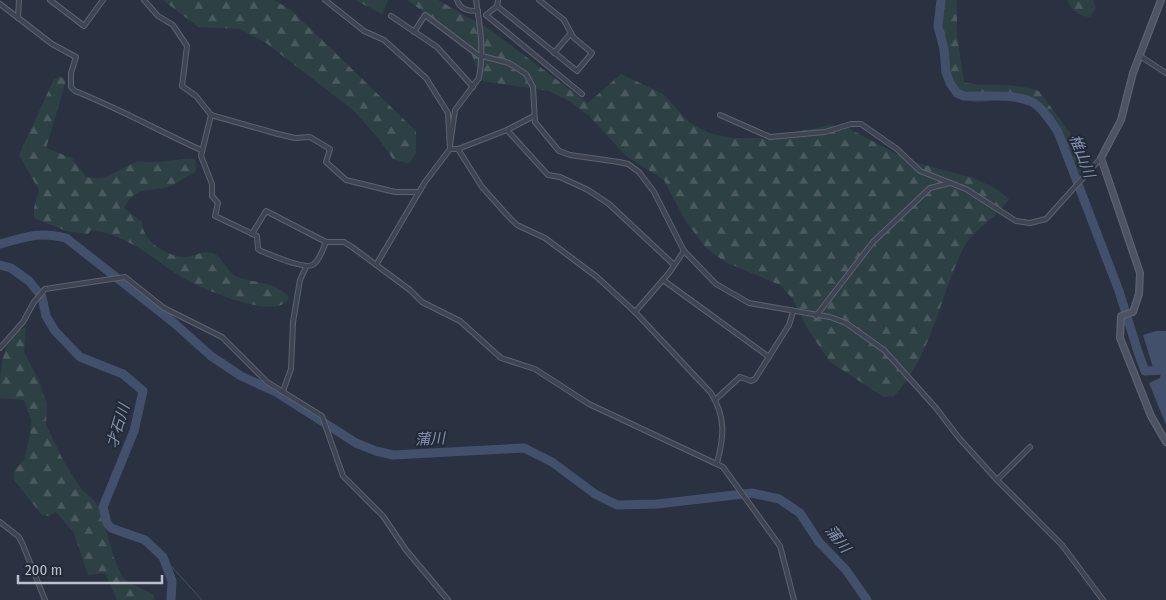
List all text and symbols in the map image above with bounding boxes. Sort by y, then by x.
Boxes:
water label: 椎山川 [1066,132,1099,182]
water label: 才石川 [103,400,134,450]
water label: 蒲川 [415,429,447,449]
water label: 蒲川 [822,522,856,558]
scale bar [18,552,161,584]
text: 200 m [25,561,62,579]

